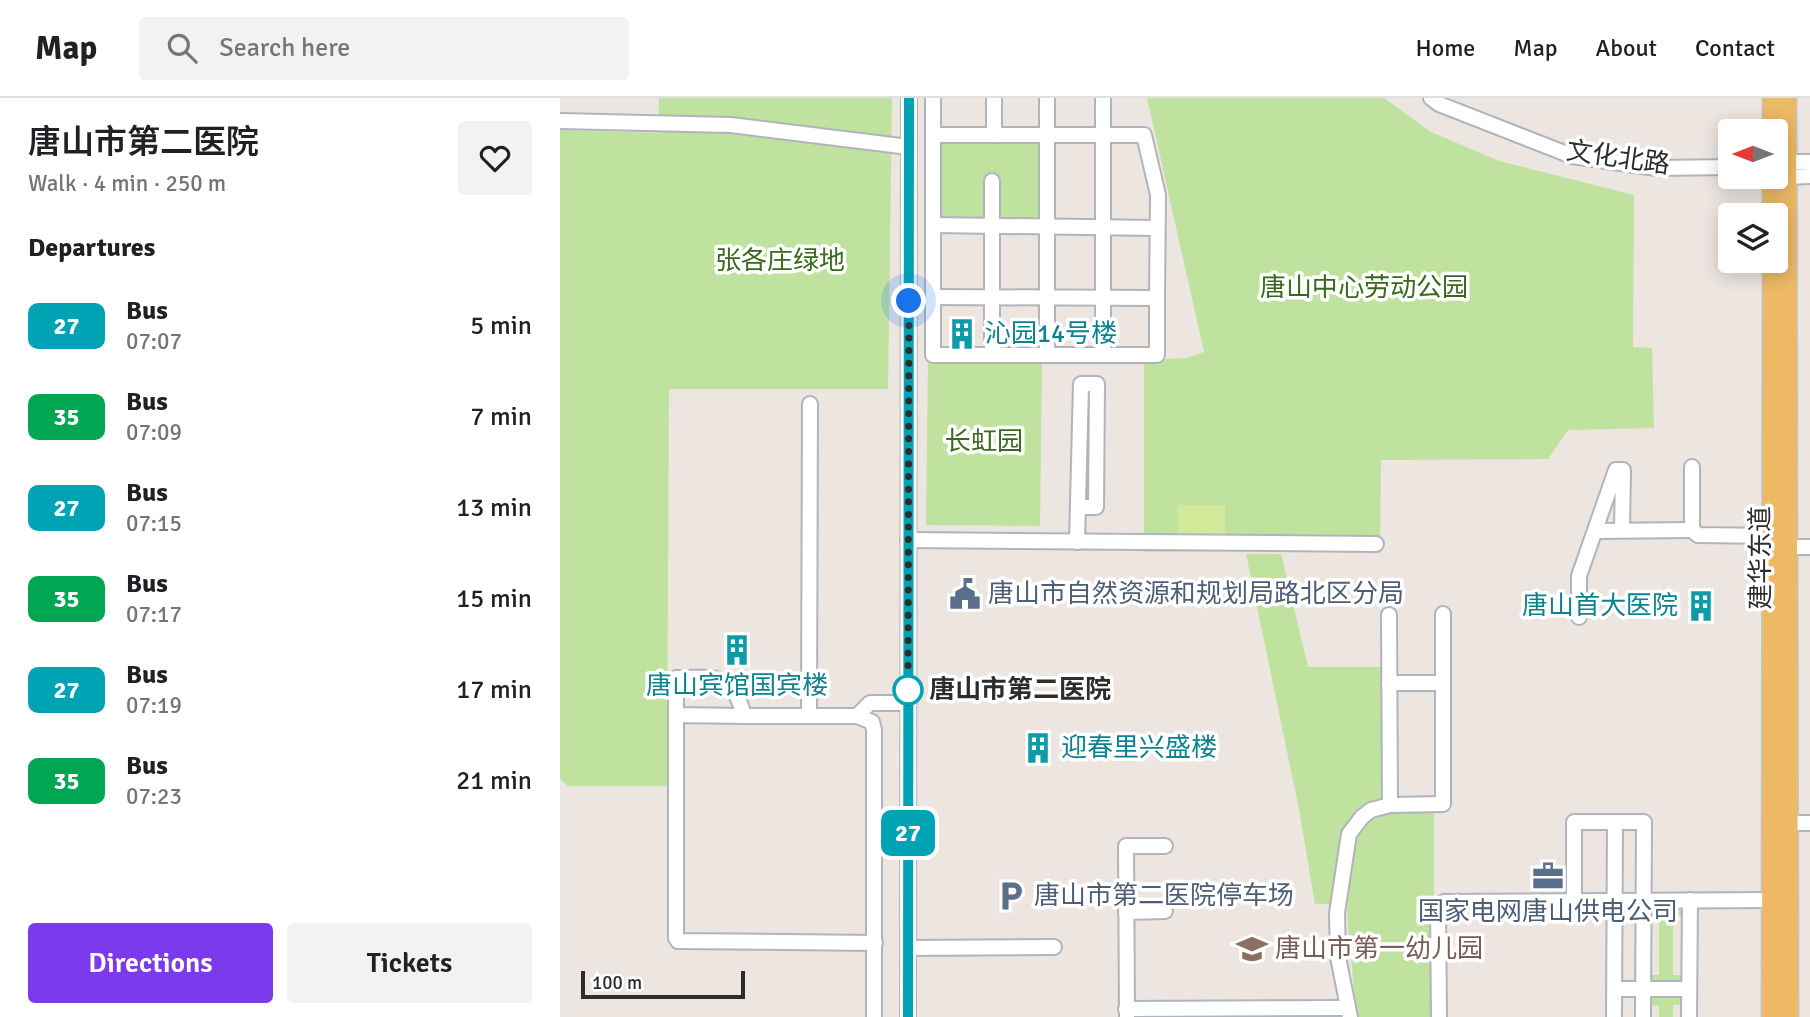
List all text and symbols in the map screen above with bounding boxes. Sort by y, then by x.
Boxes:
search box [139,17,629,80]
text: Map [35,28,97,69]
icon: search [163,29,201,67]
text: Search here [219,32,350,64]
text: Home [1415,33,1475,63]
text: Map [1513,33,1558,63]
text: About [1596,33,1657,63]
text: Contact [1695,33,1775,63]
north arrow [1718,119,1788,189]
map controls [1718,119,1788,273]
button: heart [458,121,532,195]
text: 唐山市第二医院 [28,122,259,163]
street label: 文化北路 [1564,135,1672,181]
text: Walk · 4 min · 250 m [28,169,226,198]
button: layers [1718,203,1788,273]
text: Departures [28,232,155,264]
park label: 张各庄绿地 [715,245,845,277]
park label: 唐山中心劳动公园 [1260,272,1468,304]
your location [891,283,926,318]
text: Bus [126,295,168,327]
text: 5 min [470,310,532,342]
text: 27 [54,311,79,341]
building icon: 沁园14号楼 [945,317,979,351]
place label: 沁园14号楼 [985,318,1117,350]
text: 07:07 [126,327,182,356]
text: Bus [126,386,168,418]
text: 7 min [470,401,532,433]
text: 35 [54,402,79,432]
text: 07:09 [126,418,182,447]
park label: 长虹园 [945,426,1023,458]
text: Bus [126,477,168,509]
text: 13 min [456,492,532,524]
text: 27 [54,493,79,523]
street label: 建华东道 [1745,506,1777,610]
text: 07:15 [126,509,182,538]
text: Bus [126,568,168,600]
public building icon: 唐山市自然资源和规划局路北区分局 [948,577,982,611]
place label: 唐山市自然资源和规划局路北区分局 [988,578,1404,610]
text: 15 min [456,583,532,615]
text: 35 [54,584,79,614]
building icon: 唐山首大医院 [1684,589,1718,623]
place label: 唐山首大医院 [1522,590,1678,622]
text: 07:17 [126,600,182,629]
building icon: 唐山宾馆国宾楼 [720,633,754,667]
text: Bus [126,659,168,691]
place label: 唐山宾馆国宾楼 [646,670,828,702]
text: 17 min [456,674,532,706]
place label: 唐山市第二医院 [929,674,1111,706]
text: 27 [54,675,79,705]
marker: 唐山市第二医院 [893,675,923,705]
text: 07:19 [126,691,182,720]
building icon: 迎春里兴盛楼 [1021,731,1055,765]
place label: 迎春里兴盛楼 [1061,732,1217,764]
text: Bus [126,750,168,782]
text: 21 min [456,765,532,797]
text: 35 [54,766,79,796]
text: 07:23 [126,782,182,811]
line badge: 27 [876,810,940,856]
text: 27 [895,818,921,848]
office icon: 国家电网唐山供电公司 [1531,859,1565,893]
parking icon: 唐山市第二医院停车场 [994,879,1028,913]
place label: 唐山市第二医院停车场 [1034,880,1294,912]
place label: 国家电网唐山供电公司 [1418,896,1678,928]
button: Directions [28,923,273,1003]
button: Tickets [287,923,532,1003]
school or university icon: 唐山市第一幼儿园 [1235,932,1269,966]
place label: 唐山市第一幼儿园 [1275,933,1483,965]
scale bar [581,968,746,1000]
text: 100 m [592,971,642,995]

